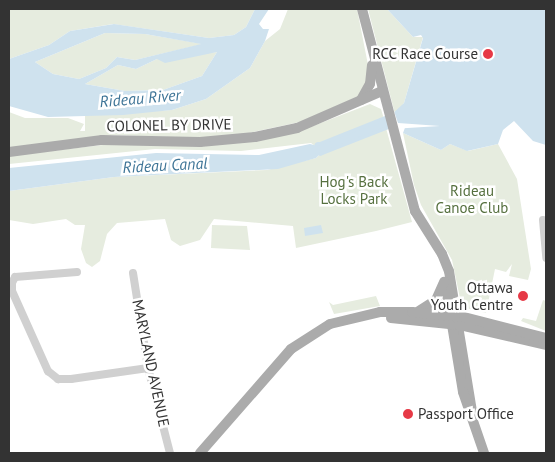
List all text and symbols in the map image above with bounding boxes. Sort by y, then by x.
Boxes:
place label: RCC Race Course [372,45,478,63]
marker: RCC Race Course [482,48,494,60]
water label: Rideau River [99,85,181,111]
street label: COLONEL BY DRIVE [106,115,232,135]
water label: Rideau Canal [122,153,208,177]
park label: Hog's Back Locks Park [320,172,388,207]
park label: Rideau Canoe Club [436,181,508,216]
place label: Ottawa Youth Centre [431,278,513,313]
marker: Ottawa Youth Centre [517,290,529,302]
street label: MARYLAND AVENUE [129,297,173,429]
place label: Passport Office [418,405,514,423]
marker: Passport Office [402,408,414,420]

